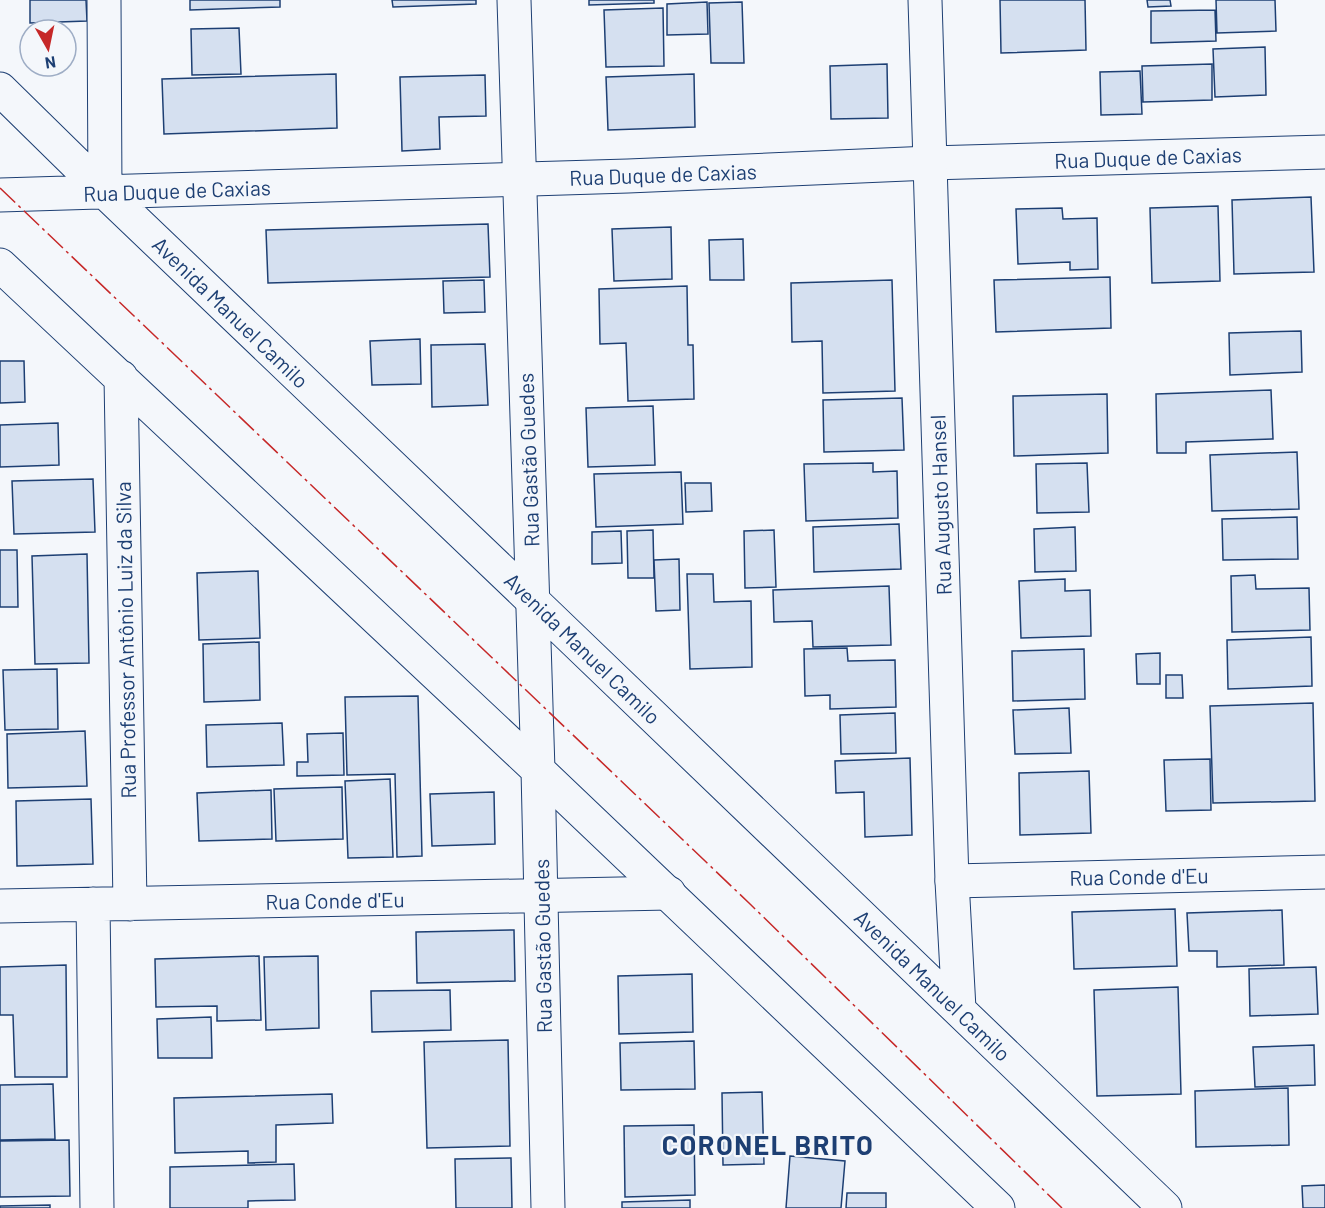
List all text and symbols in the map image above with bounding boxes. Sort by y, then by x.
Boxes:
north arrow [18,18,78,78]
text: N [44,53,57,74]
street label: Rua Duque de Caxias [1054,141,1242,173]
street label: Rua Duque de Caxias [569,158,757,190]
street label: Rua Duque de Caxias [83,174,271,206]
street label: Avenida Manuel Camilo [148,231,314,393]
street label: Rua Gastão Guedes [512,372,544,548]
street label: Rua Augusto Hansel [924,414,956,596]
street label: Rua Professor Antônio Luiz da Silva [110,481,140,799]
street label: Avenida Manuel Camilo [500,567,666,729]
street label: Rua Gastão Guedes [528,859,556,1033]
street label: Rua Conde d'Eu [1069,862,1209,890]
street label: Rua Conde d'Eu [265,886,405,914]
street label: Avenida Manuel Camilo [850,904,1016,1066]
district label: CORONEL BRITO [662,1128,874,1160]

